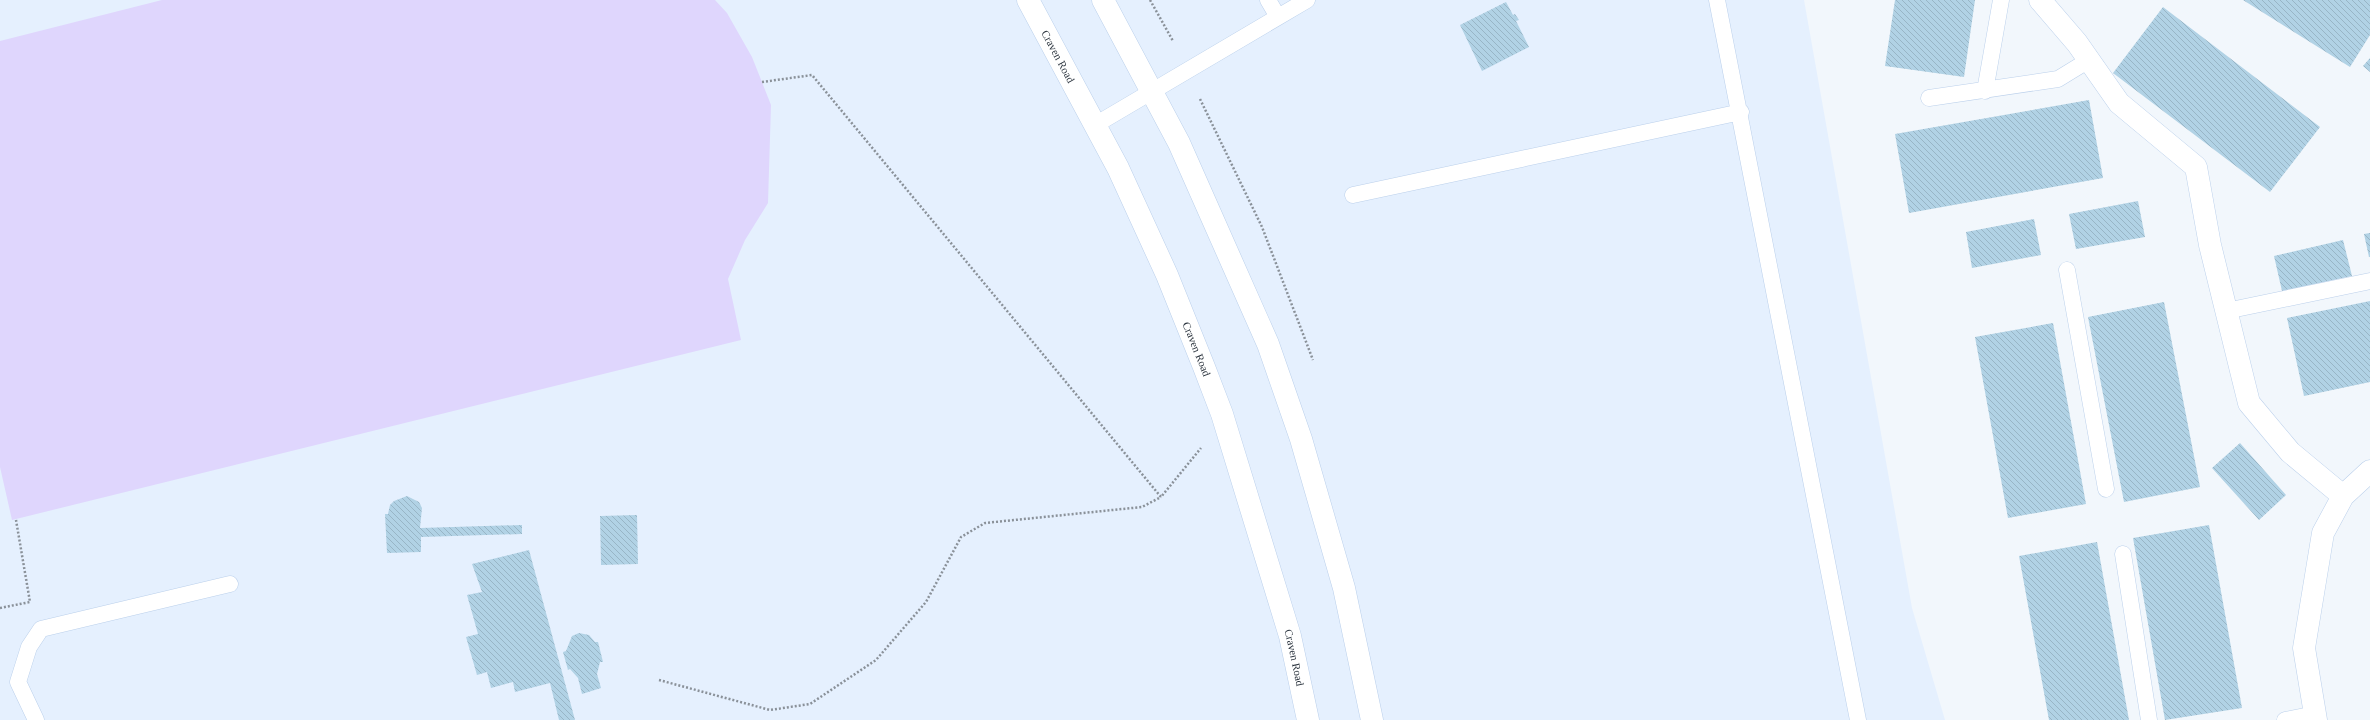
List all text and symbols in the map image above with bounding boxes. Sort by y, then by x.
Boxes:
street label: Craven Road [1039,28,1077,85]
street label: Craven Road [1180,320,1213,378]
street label: Craven Road [1282,628,1307,688]

